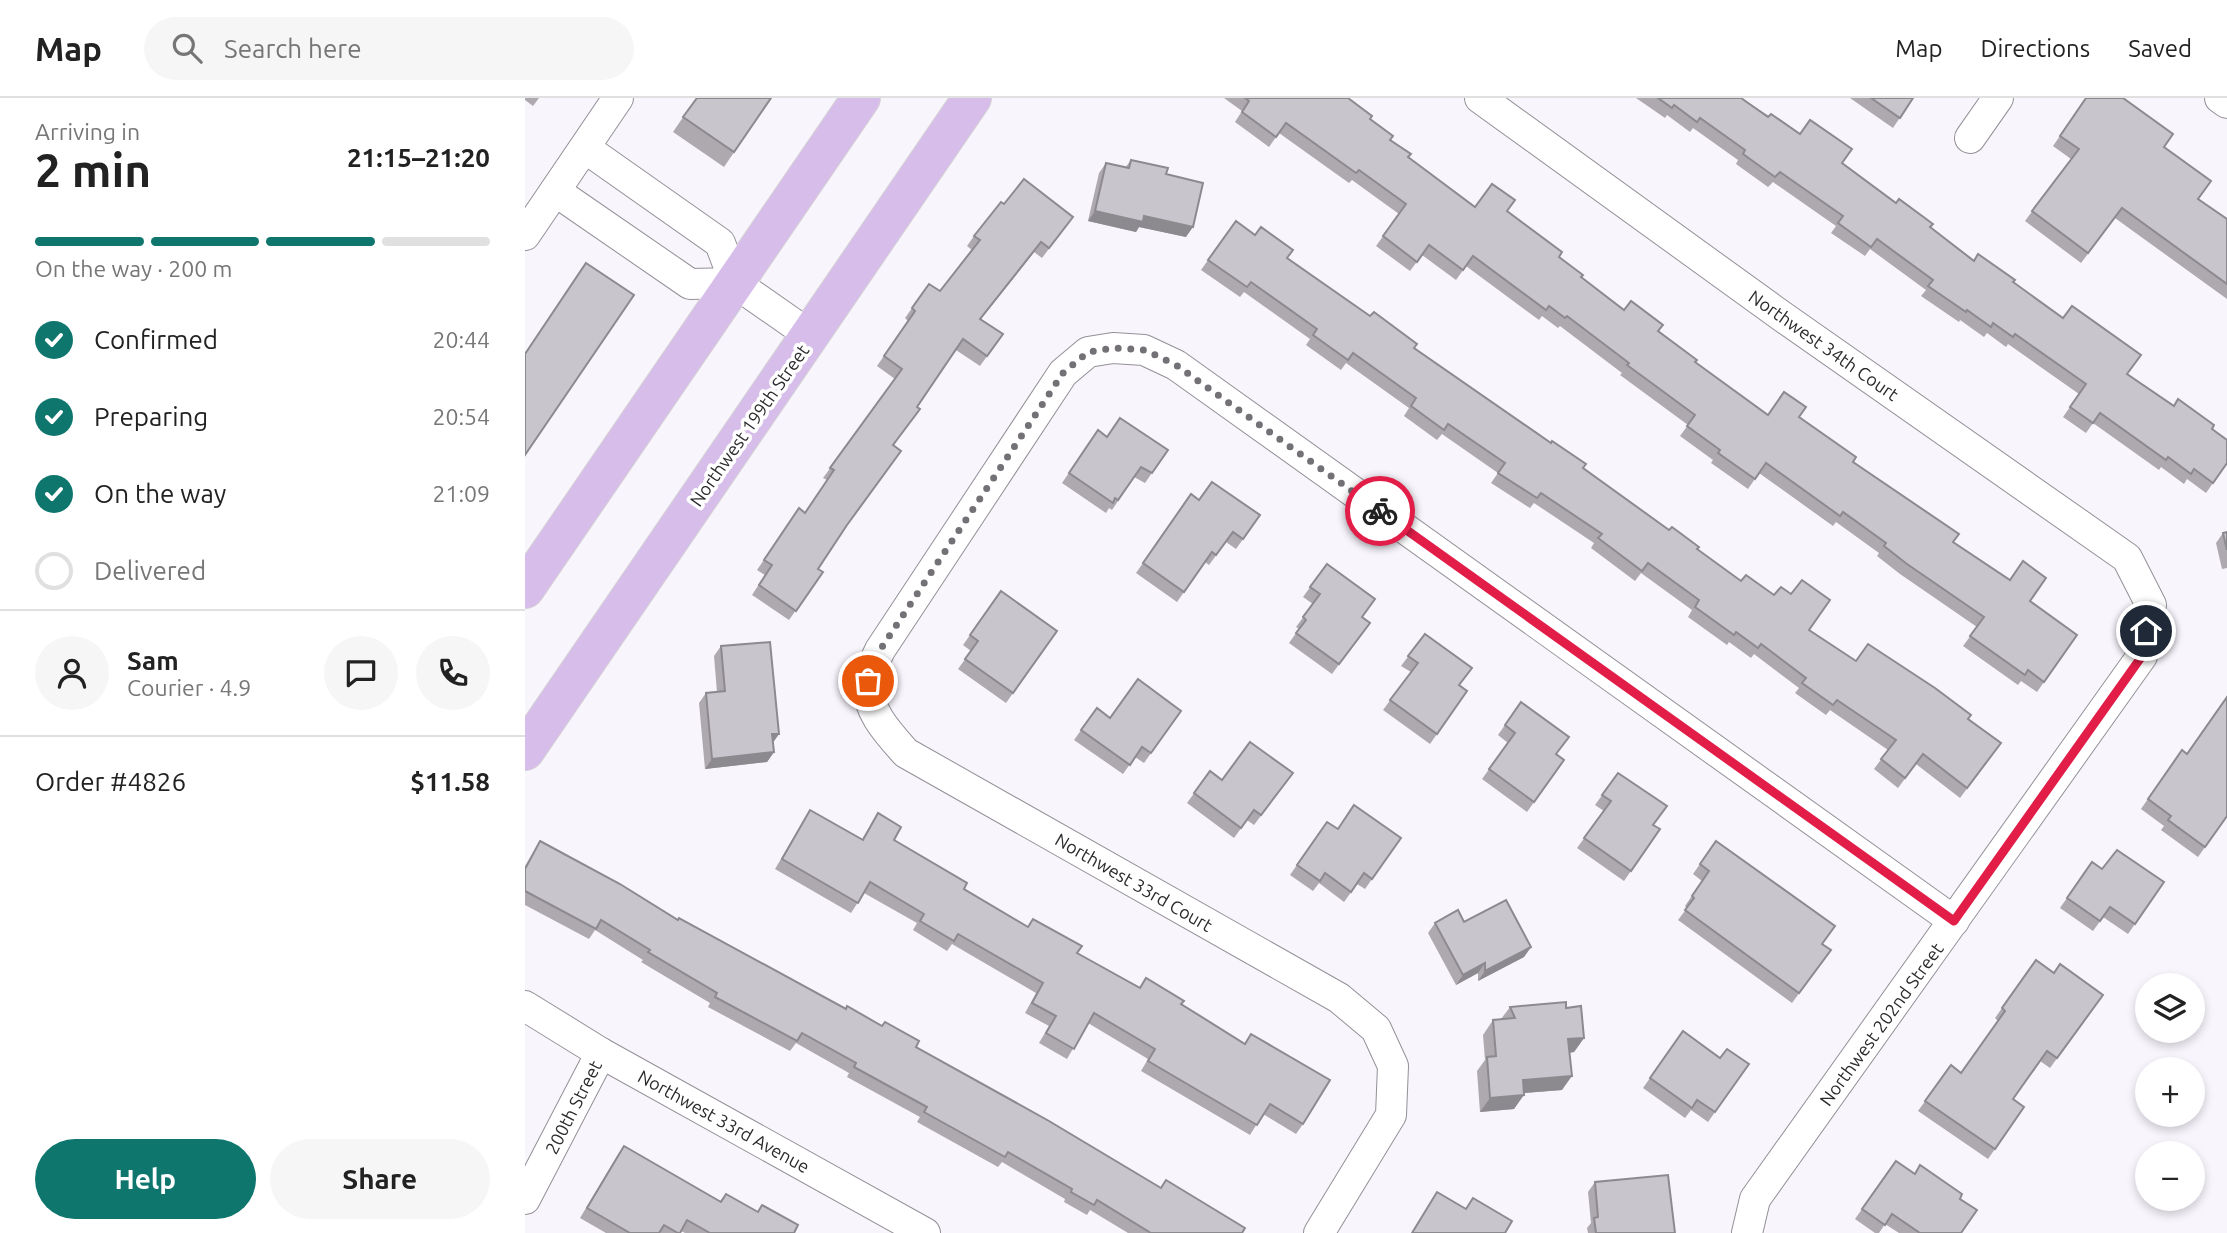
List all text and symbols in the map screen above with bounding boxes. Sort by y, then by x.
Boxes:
search box [144,17,634,80]
icon: search [168,29,206,67]
text: Map [35,30,102,67]
text: Search here [224,34,362,63]
text: Map [1895,35,1942,62]
text: Directions [1980,35,2090,62]
text: Saved [2128,35,2192,62]
text: Arriving in [35,119,140,144]
text: 21:15–21:20 [347,143,490,172]
text: 2 min [35,144,151,196]
text: On the way · 200 m [35,256,232,281]
street label: Northwest 34th Court [1745,286,1903,404]
icon: check [35,321,73,359]
text: Confirmed [94,325,218,354]
text: 20:44 [432,327,490,352]
street label: Northwest 199th Street [686,340,812,510]
icon: check [35,398,73,436]
text: Preparing [94,402,208,431]
text: 20:54 [432,404,490,429]
icon: check [35,475,73,513]
courier [1345,476,1415,546]
text: On the way [94,479,226,508]
text: 21:09 [432,481,490,506]
icon: bike [1361,492,1399,530]
text: Delivered [94,556,206,585]
pin [2116,601,2176,661]
icon: home [2127,612,2165,650]
button: person [35,636,109,710]
button: chat [324,636,398,710]
button: phone [416,636,490,710]
text: Sam [127,646,179,675]
pin [838,651,898,711]
icon: bag [849,662,887,700]
text: Courier · 4.9 [127,675,251,700]
text: Order #4826 [35,767,186,796]
text: $11.58 [410,767,490,796]
street label: Northwest 33rd Court [1052,829,1216,935]
street label: Northwest 202nd Street [1815,939,1947,1109]
map controls [2135,973,2205,1211]
button: layers [2135,973,2205,1043]
street label: 200th Street [541,1057,605,1157]
button: + [2135,1057,2205,1127]
street label: Northwest 33rd Avenue [635,1066,813,1176]
button: Help [35,1139,256,1219]
button: Share [270,1139,490,1219]
button: − [2135,1141,2205,1211]

